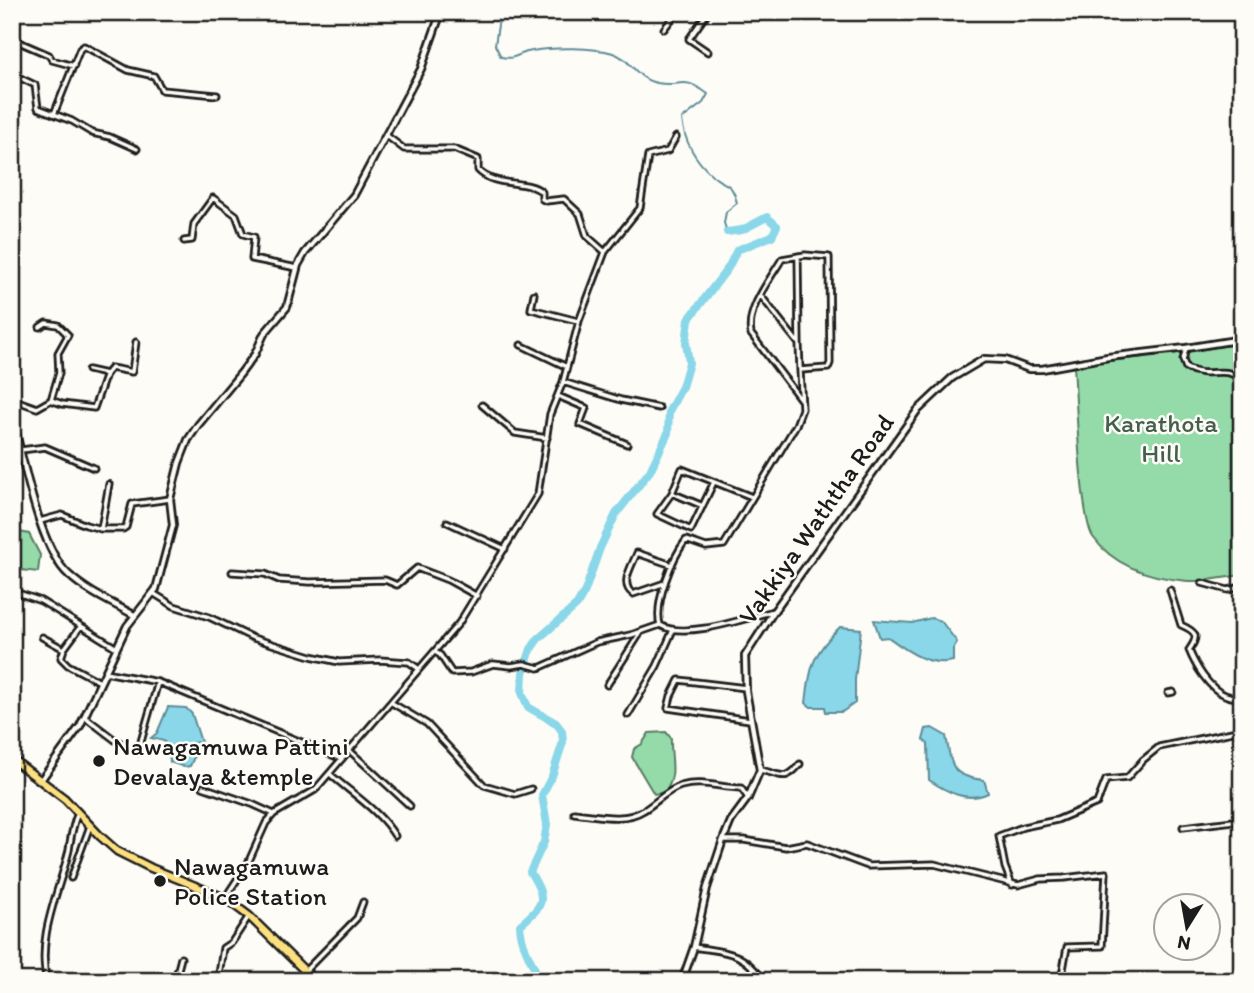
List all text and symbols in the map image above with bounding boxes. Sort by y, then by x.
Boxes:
park label: Karathota Hill [1104,407,1218,469]
street label: Vakkiya Waththa Road [731,408,901,630]
place label: Nawagamuwa Pattini Devalaya &temple [113,730,349,792]
marker: Nawagamuwa Pattini Devalaya &temple [91,753,107,769]
place label: Nawagamuwa Police Station [174,850,329,912]
marker: Nawagamuwa Police Station [152,873,168,889]
north arrow [1152,892,1222,962]
text: N [1175,931,1192,956]

